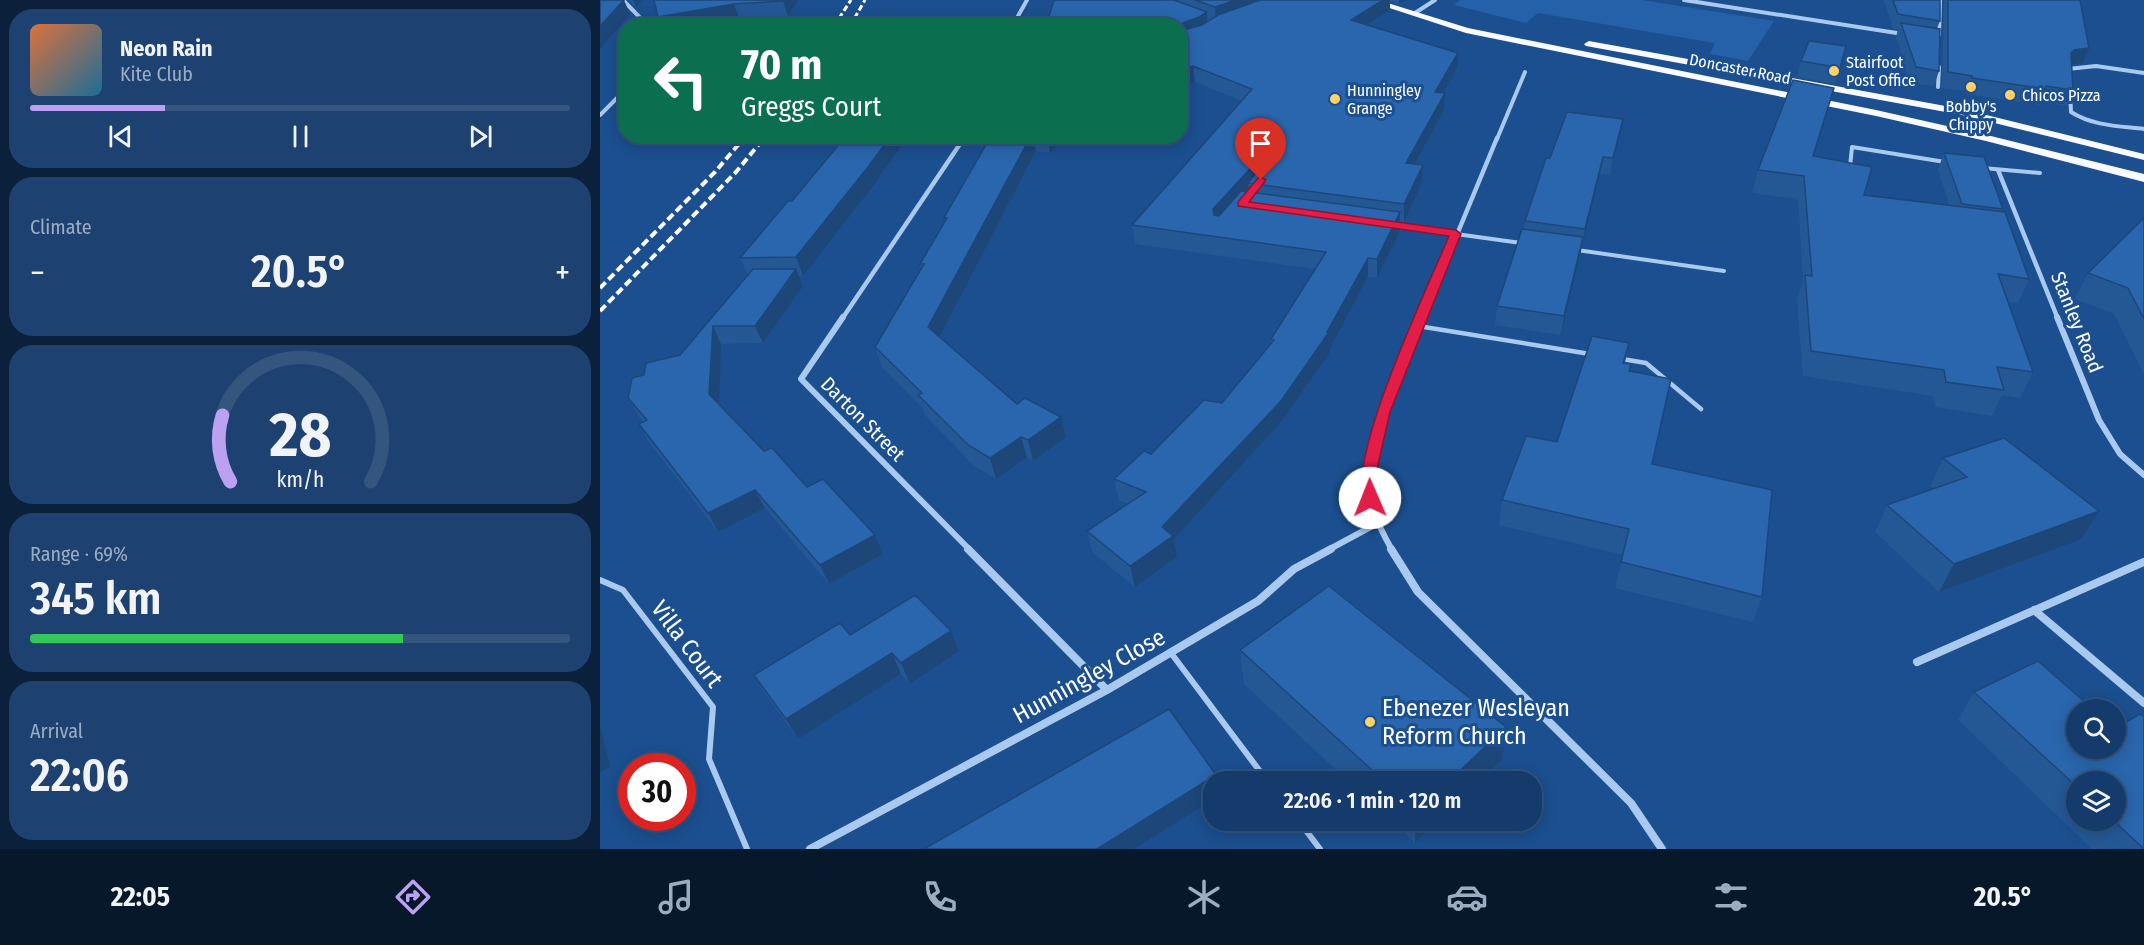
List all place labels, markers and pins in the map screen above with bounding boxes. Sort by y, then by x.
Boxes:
place label: Stairfoot Post Office [1846,53,1916,90]
marker: Stairfoot Post Office [1827,64,1841,78]
marker: Bobby's Chippy [1964,80,1978,94]
place label: Hunningley Grange [1347,81,1422,118]
place label: Chicos Pizza [2022,86,2101,105]
marker: Chicos Pizza [2003,88,2017,102]
marker: Hunningley Grange [1328,92,1342,106]
place label: Bobby's Chippy [1945,97,1997,134]
pin [1235,118,1286,180]
place label: Ebenezer Wesleyan Reform Church [1382,694,1570,750]
marker: Ebenezer Wesleyan Reform Church [1363,715,1377,729]

